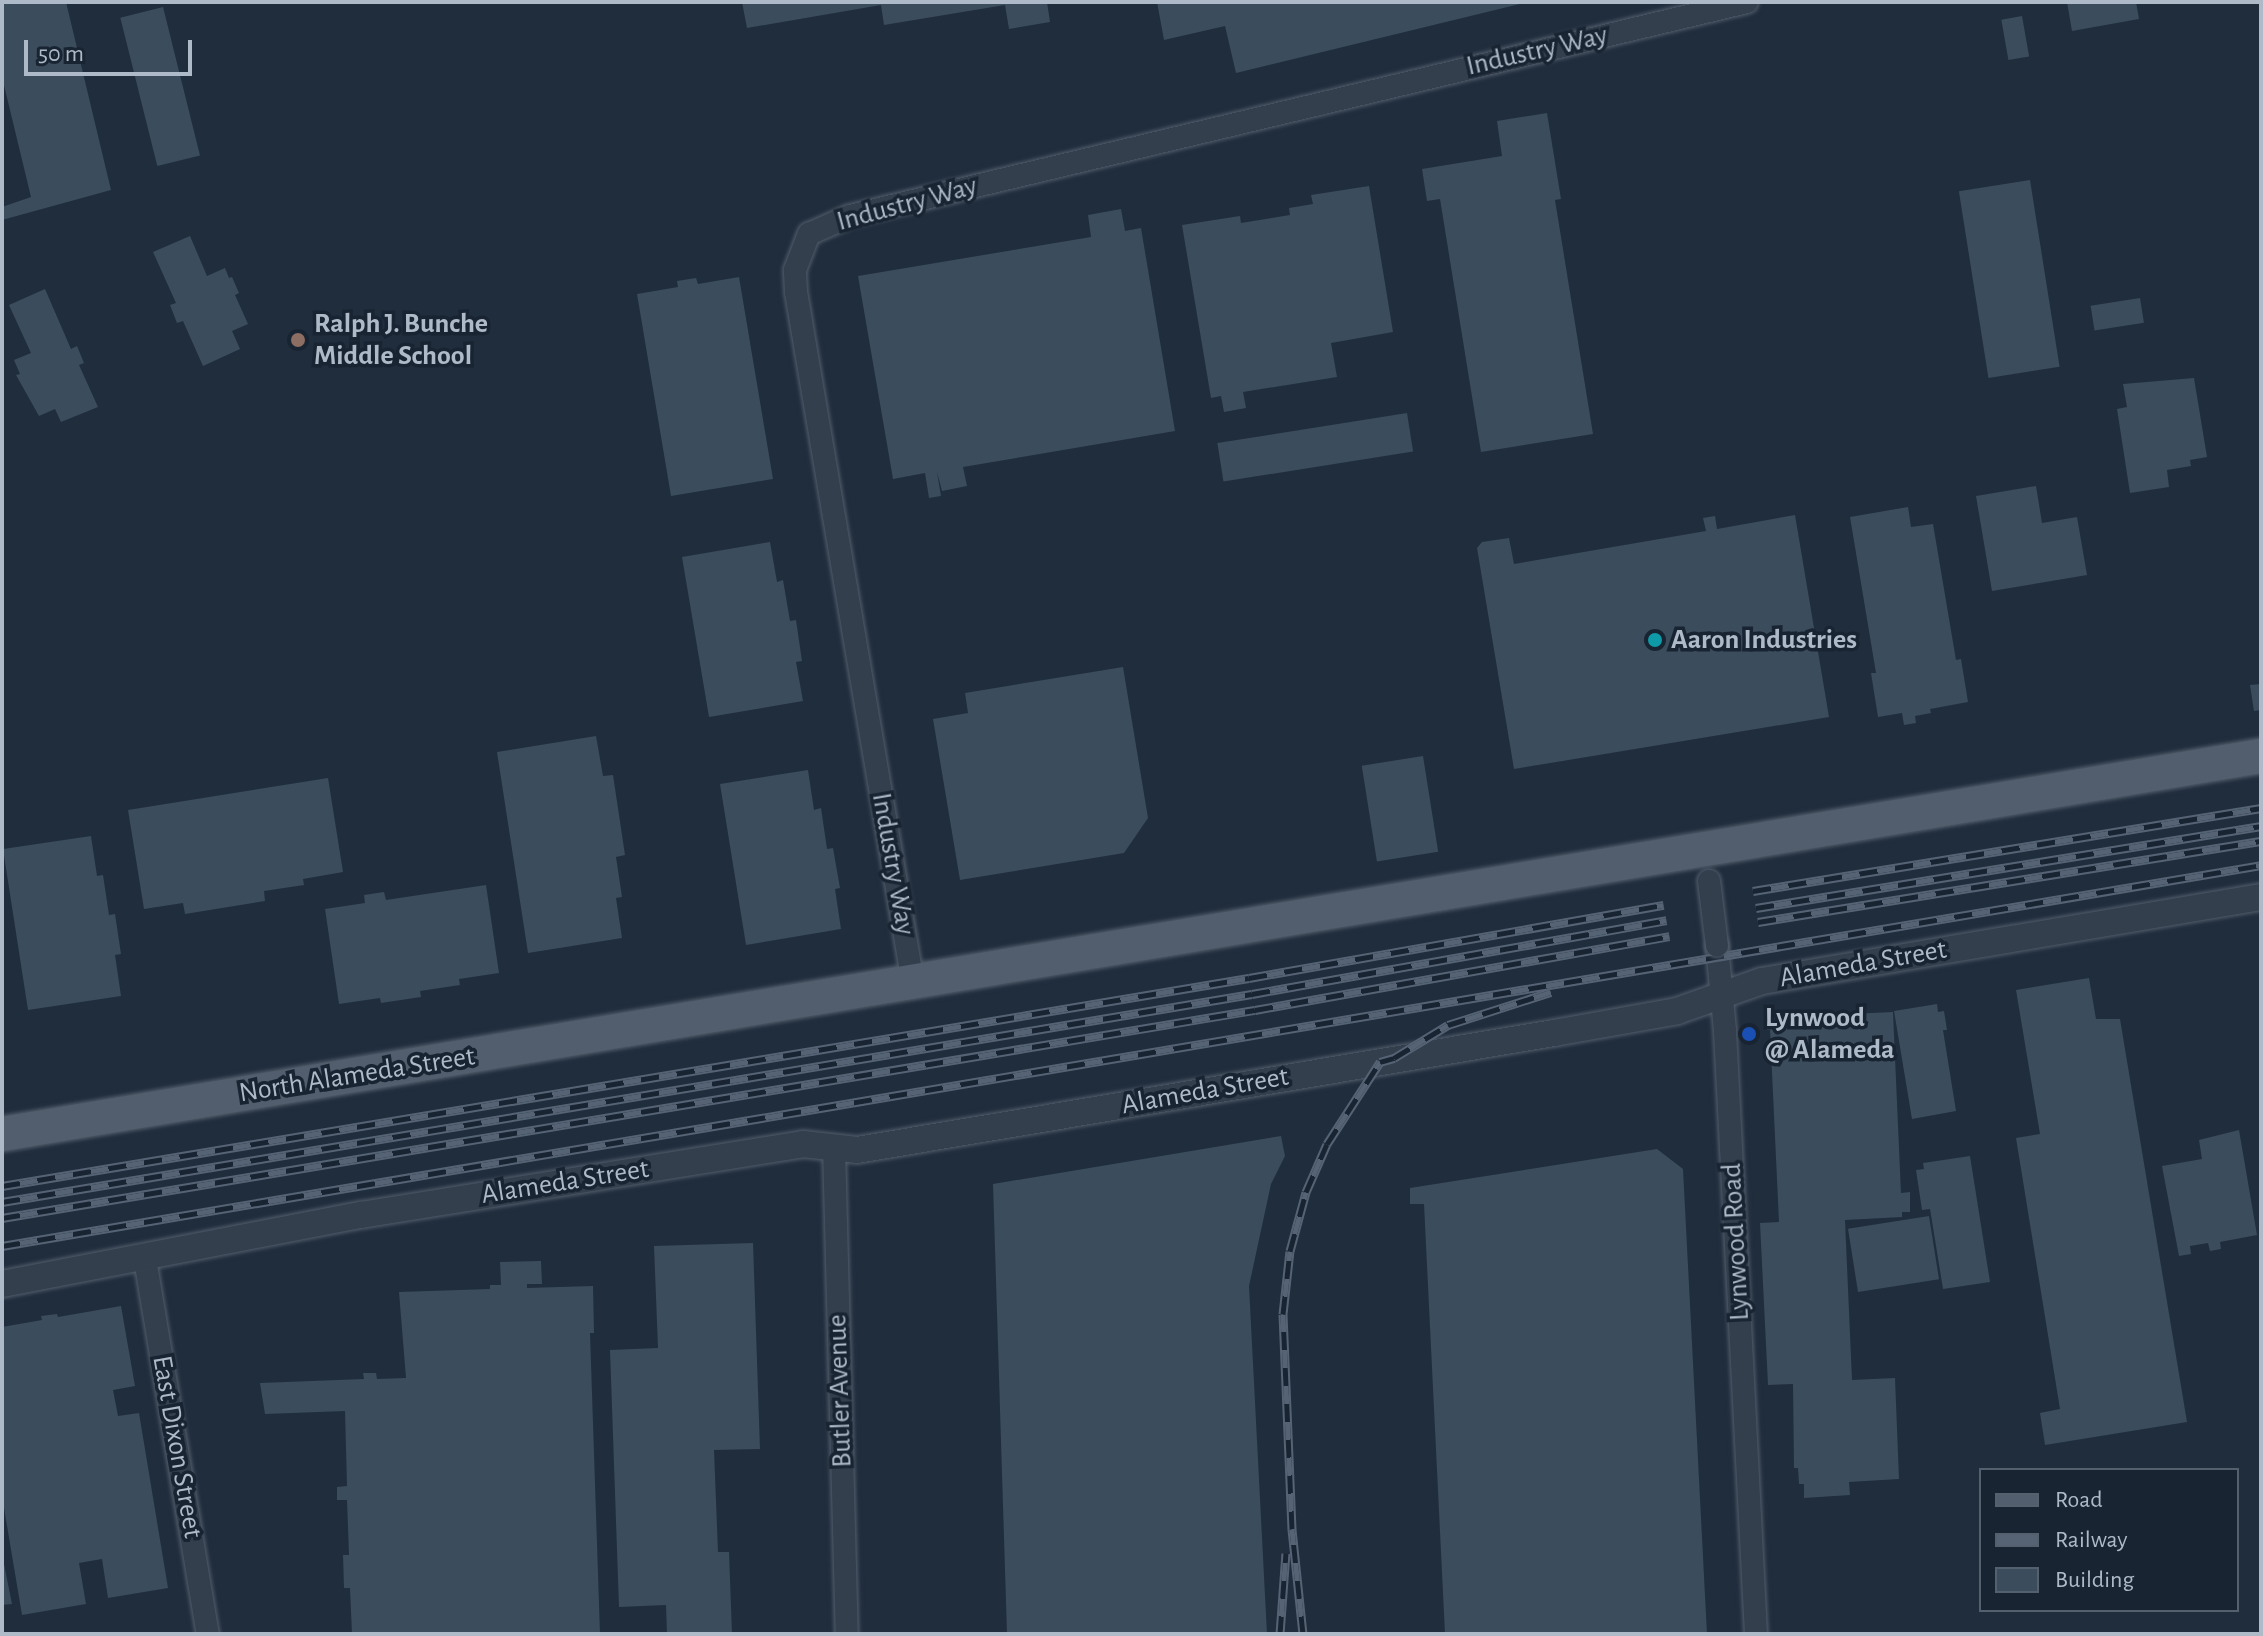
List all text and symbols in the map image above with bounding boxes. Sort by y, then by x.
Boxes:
street label: Industry Way [1463,18,1611,84]
scale bar [28,24,196,74]
text: 50 m [38,42,84,66]
street label: Industry Way [833,169,981,239]
place label: Ralph J. Bunche Middle School [314,307,488,373]
marker: Ralph J. Bunche Middle School [289,331,307,349]
place label: Aaron Industries [1671,623,1857,657]
marker: Aaron Industries [1646,631,1664,649]
street label: Industry Way [864,790,922,938]
street label: Alameda Street [1777,933,1949,995]
place label: Lynwood @ Alameda [1765,1001,1895,1067]
marker: Lynwood @ Alameda [1740,1025,1758,1043]
street label: North Alameda Street [237,1040,477,1110]
street label: Alameda Street [1119,1060,1291,1122]
street label: Alameda Street [479,1152,651,1212]
street label: Lynwood Road [1715,1162,1757,1322]
street label: Butler Avenue [821,1314,859,1468]
street label: East Dixon Street [144,1353,210,1541]
legend [1979,1468,2239,1612]
text: Road [2055,1488,2103,1512]
text: Railway [2055,1528,2127,1552]
text: Building [2055,1568,2134,1592]

